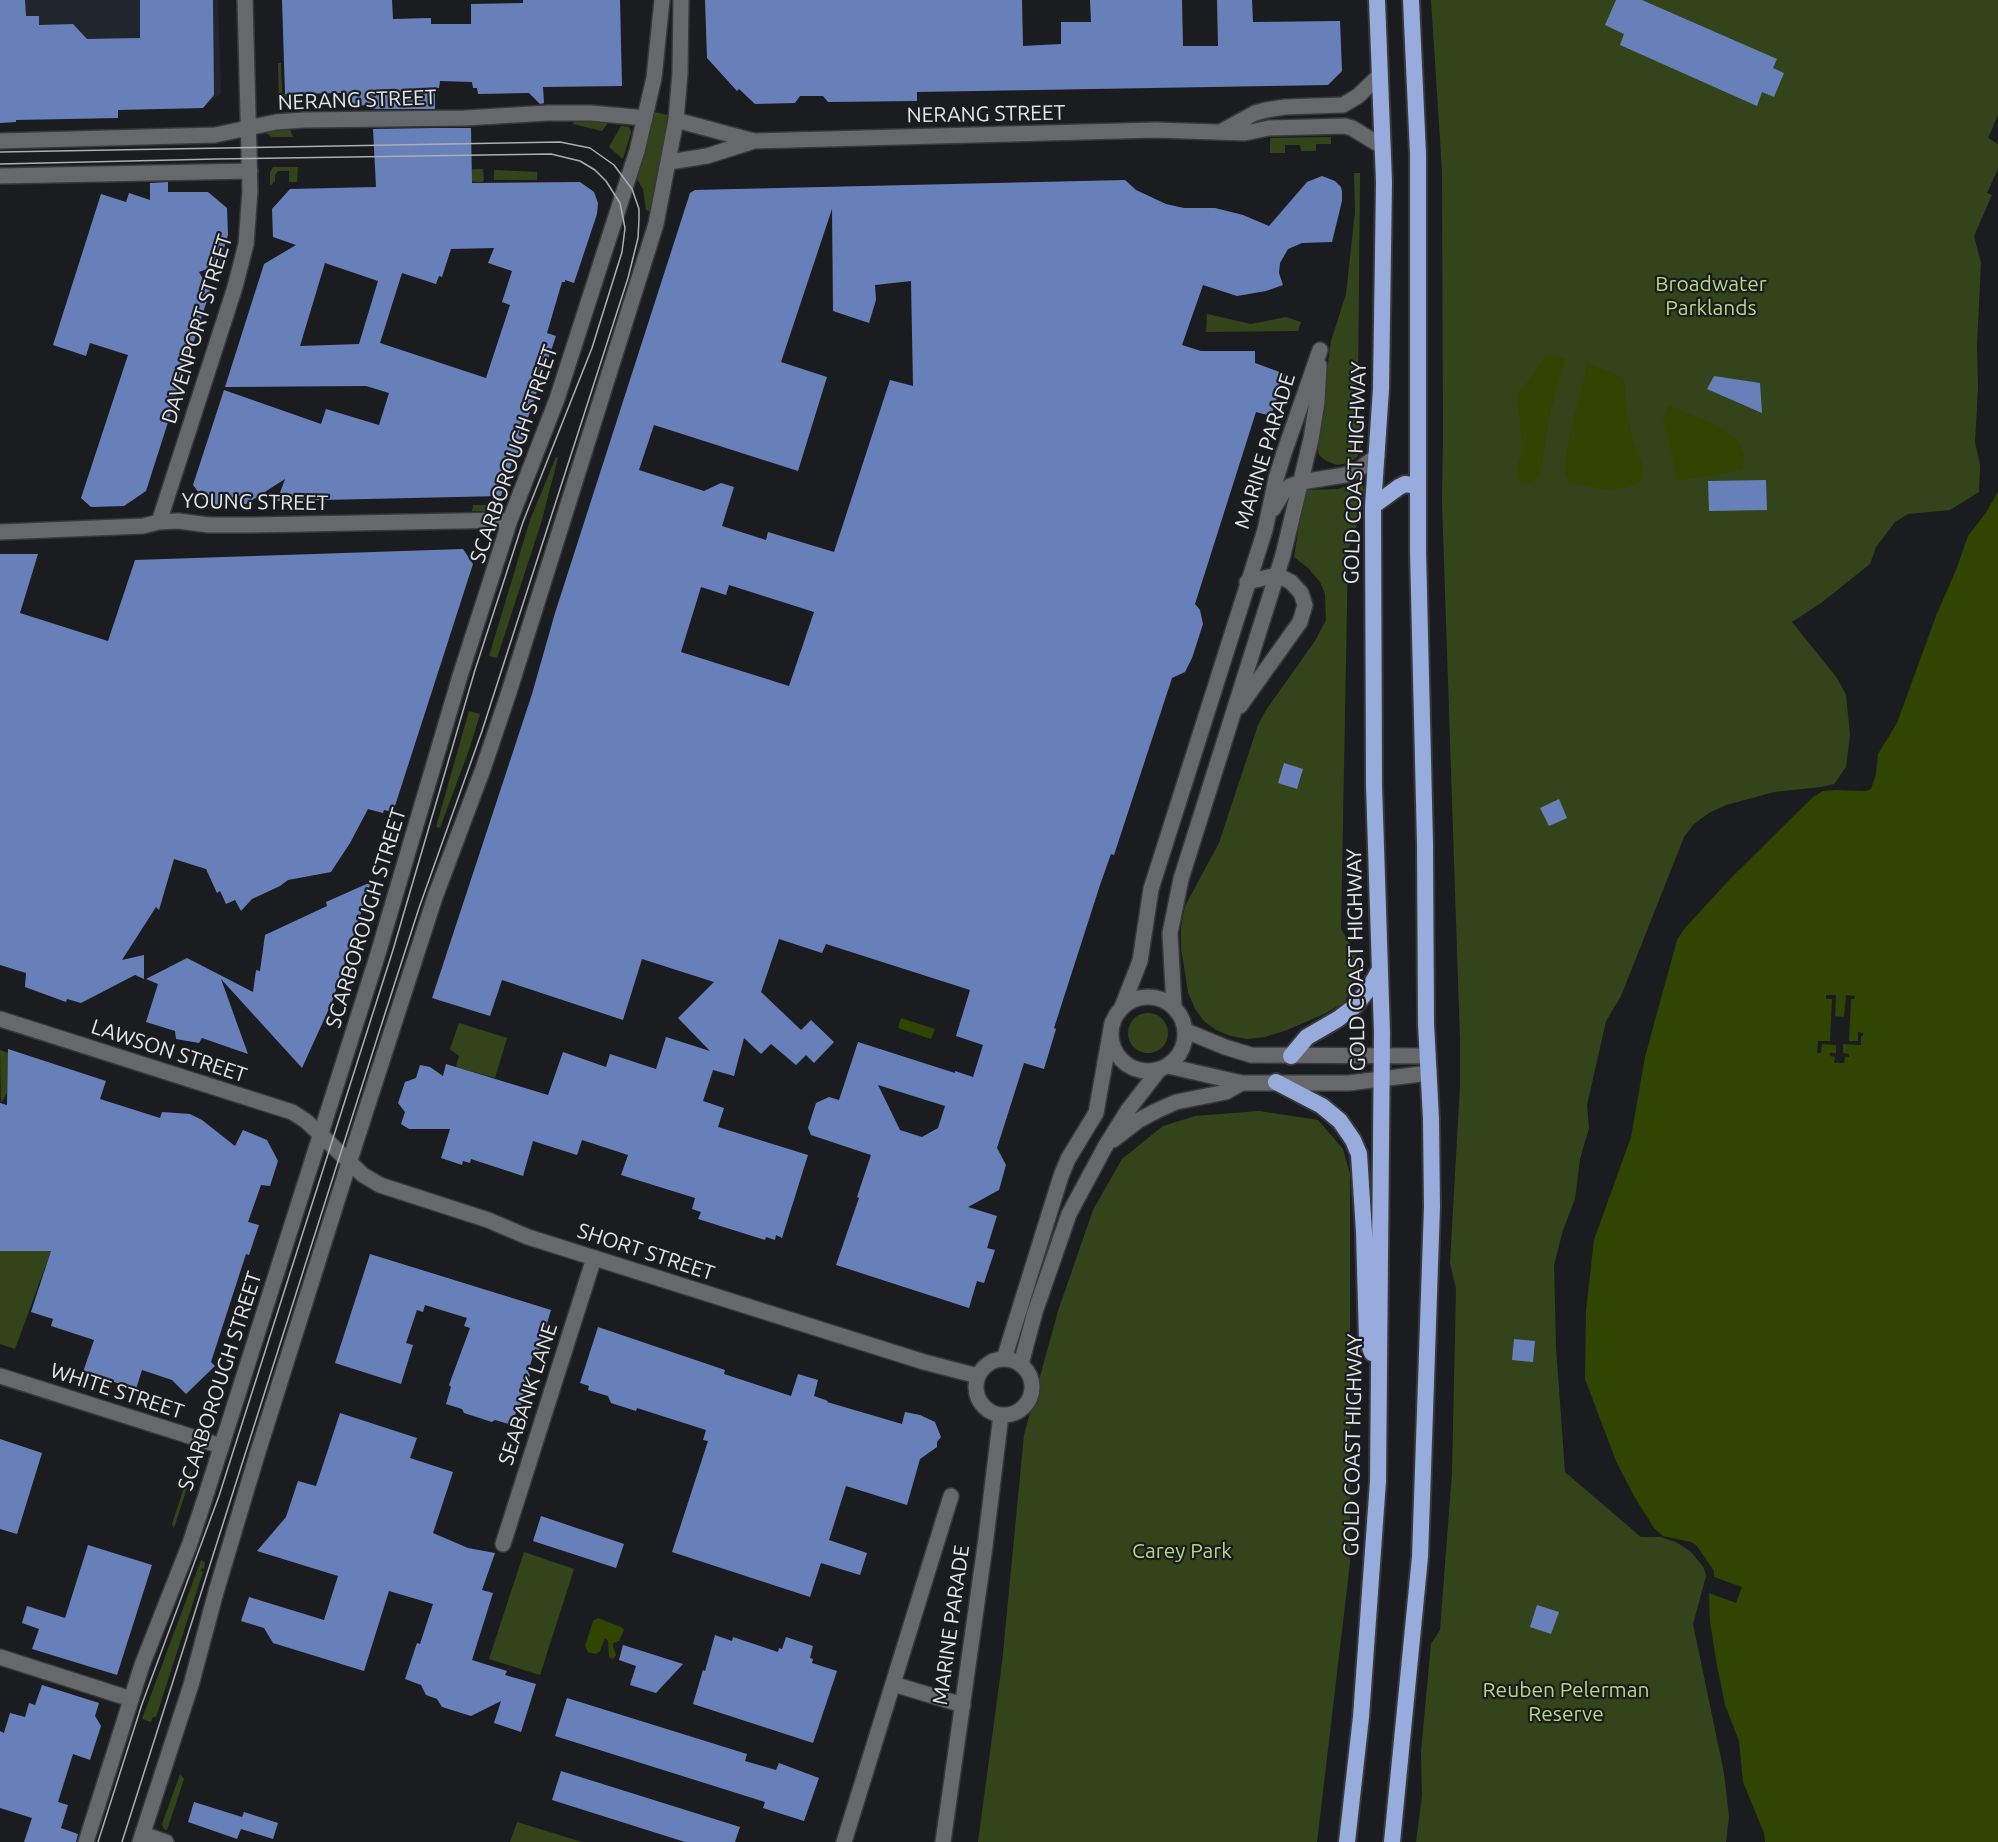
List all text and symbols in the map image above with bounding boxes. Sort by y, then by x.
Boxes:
street label: NERANG STREET [277,85,437,115]
street label: NERANG STREET [906,100,1066,128]
street label: DAVENPORT STREET [156,231,238,427]
park label: Broadwater Parklands [1655,271,1767,321]
street label: SCARBOROUGH STREET [465,342,563,566]
street label: GOLD COAST HIGHWAY [1339,361,1371,585]
street label: MARINE PARADE [1229,370,1301,532]
street label: YOUNG STREET [181,488,329,516]
street label: SCARBOROUGH STREET [321,805,411,1031]
street label: GOLD COAST HIGHWAY [1341,848,1371,1072]
street label: LAWSON STREET [88,1014,250,1088]
street label: SHORT STREET [574,1218,718,1286]
street label: SCARBOROUGH STREET [173,1268,267,1494]
street label: SEABANK LANE [493,1320,563,1468]
street label: GOLD COAST HIGHWAY [1338,1333,1368,1557]
street label: WHITE STREET [47,1358,187,1424]
park label: Carey Park [1132,1538,1232,1564]
street label: MARINE PARADE [927,1543,975,1707]
park label: Reuben Pelerman Reserve [1483,1677,1649,1727]

